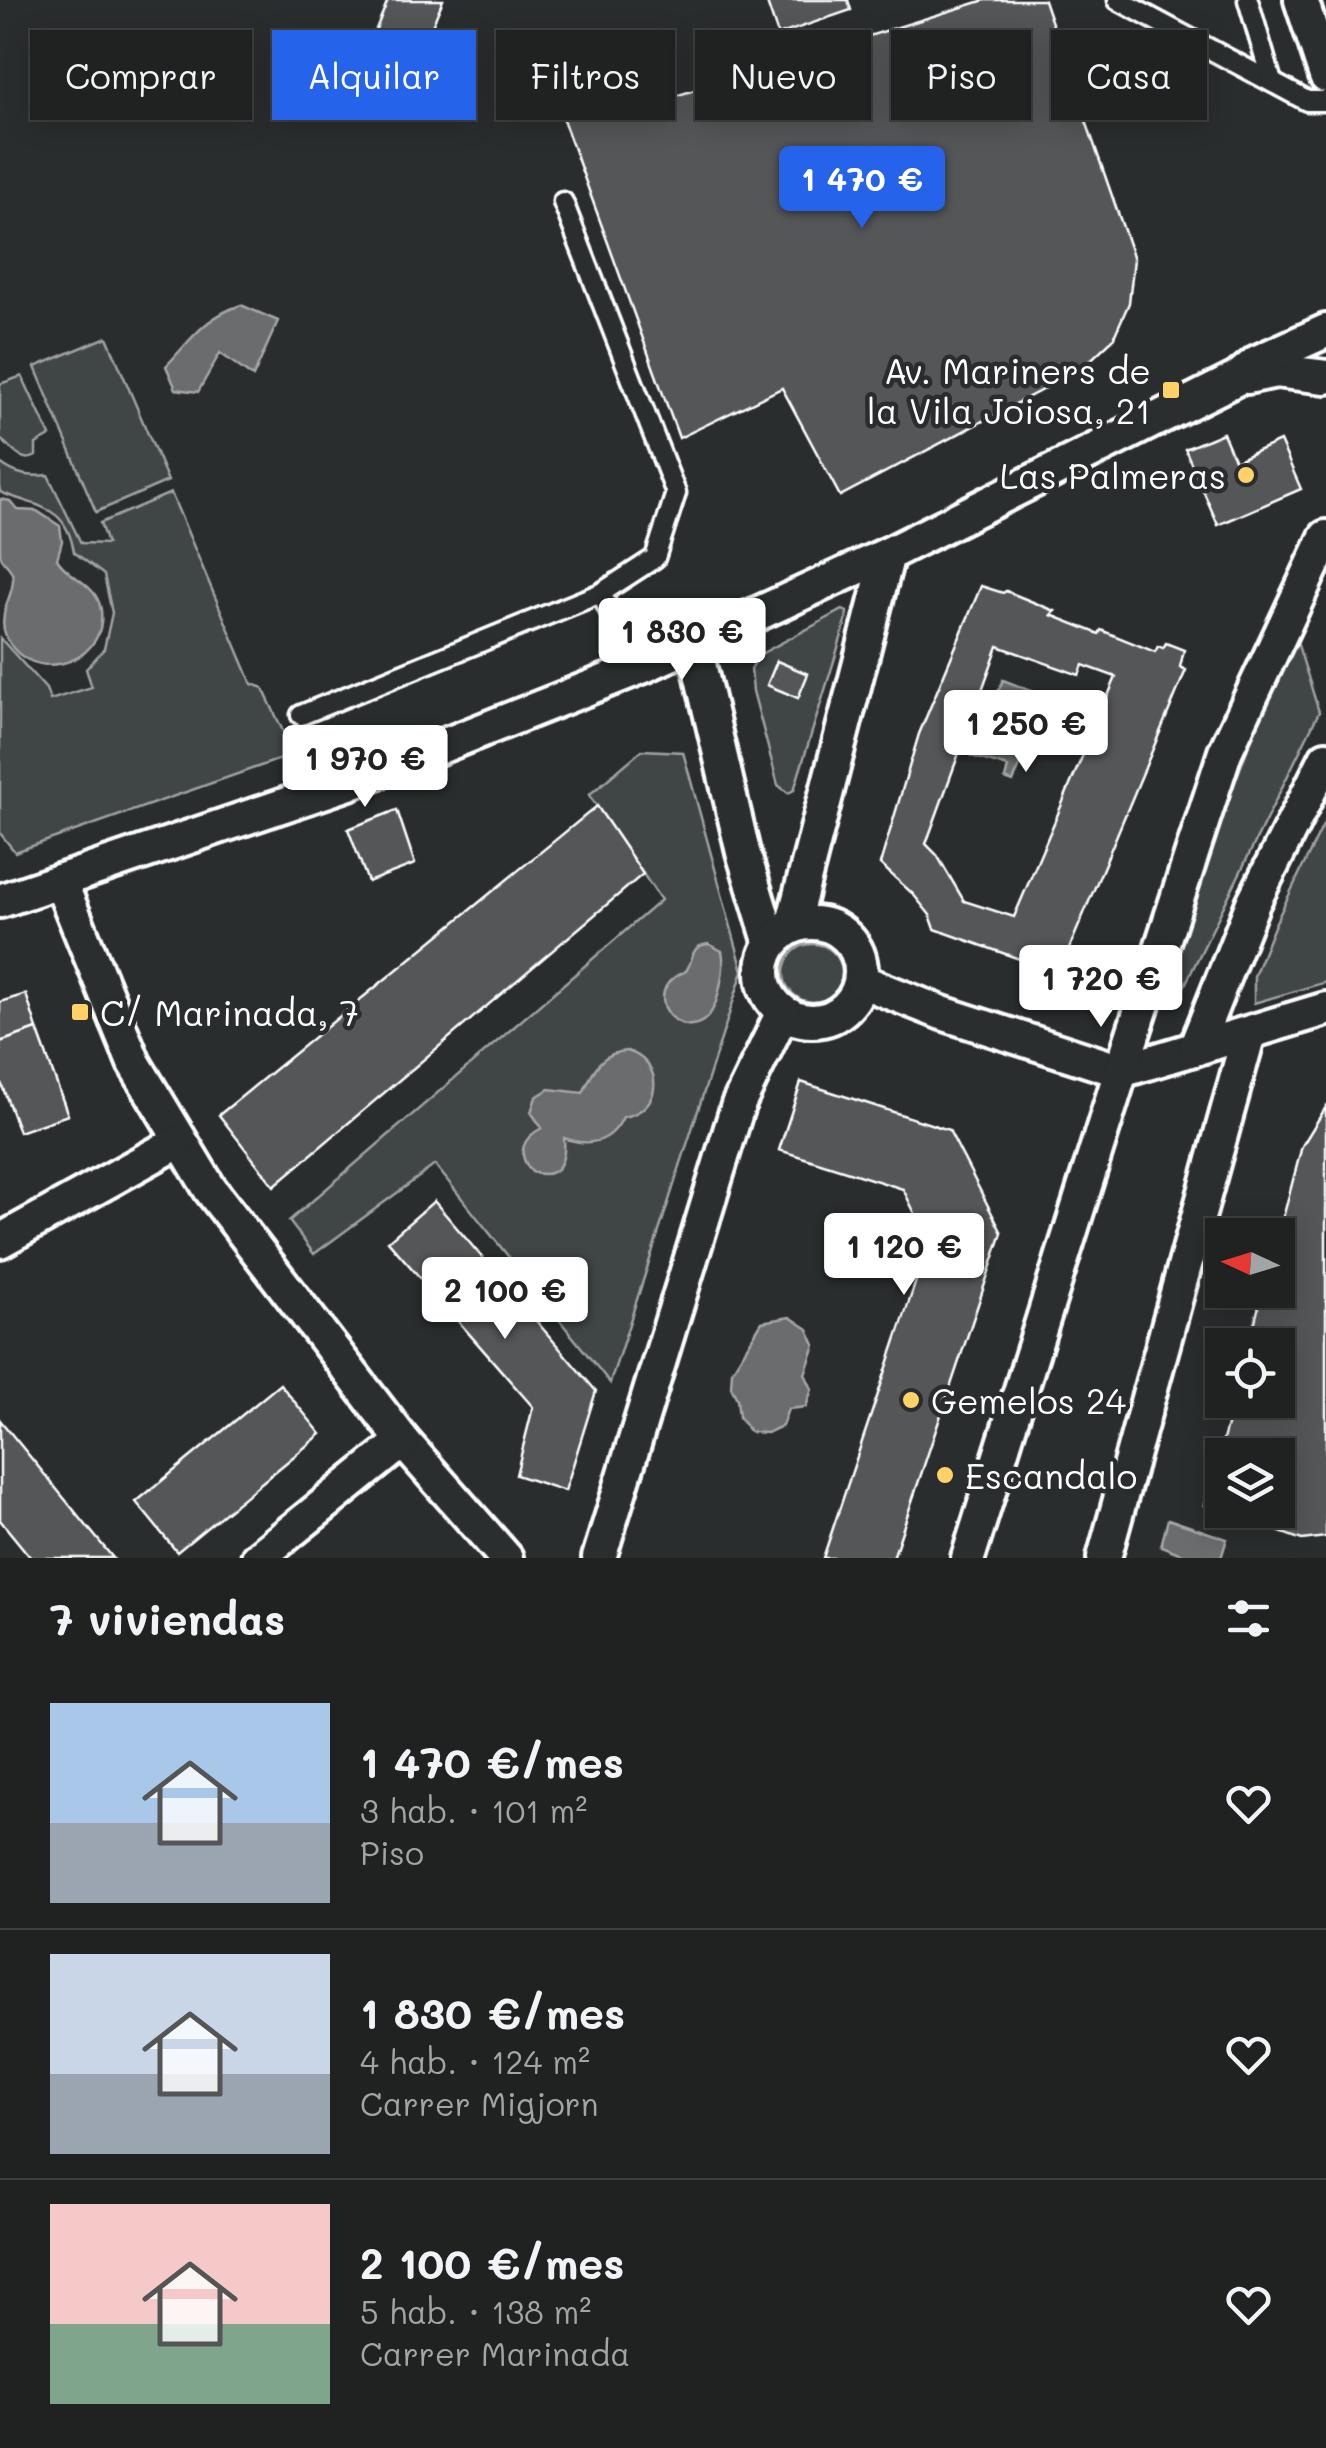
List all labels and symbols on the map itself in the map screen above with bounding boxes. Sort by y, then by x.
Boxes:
pin: 1 470 € [770,146,954,231]
place label: Av. Mariners de la Vila Joiosa, 21 [867,347,1151,433]
marker: Av. Mariners de la Vila Joiosa, 21 [1160,379,1182,401]
place label: Las Palmeras [1000,452,1226,498]
marker: Las Palmeras [1235,464,1257,486]
pin: 1 830 € [590,598,774,683]
pin: 1 250 € [934,690,1118,775]
pin: 1 970 € [273,725,457,810]
pin: 1 720 € [1009,945,1193,1030]
place label: C/ Marinada, 7 [100,989,359,1035]
marker: C/ Marinada, 7 [69,1001,91,1023]
pin: 1 120 € [812,1213,996,1298]
north arrow [1205,1218,1295,1308]
pin: 2 100 € [413,1257,597,1342]
place label: Gemelos 24 [931,1377,1126,1423]
marker: Gemelos 24 [900,1389,922,1411]
place label: Escandalo [965,1452,1137,1498]
marker: Escandalo [934,1464,956,1486]

